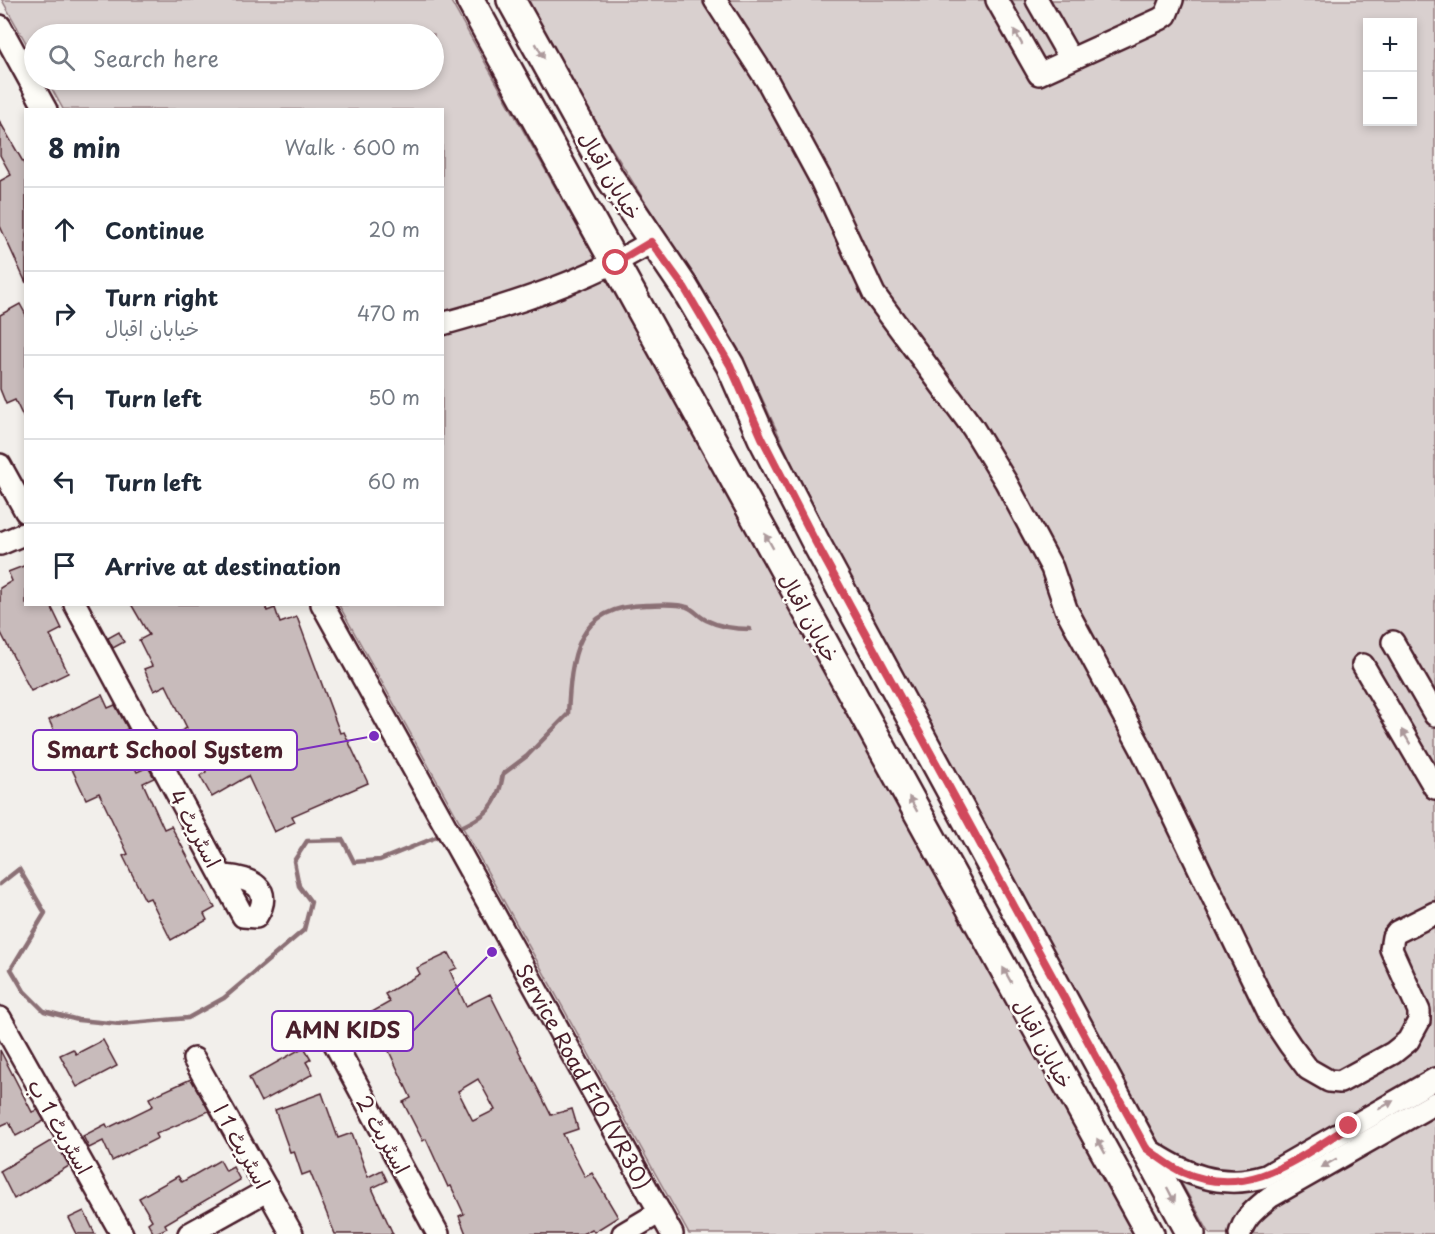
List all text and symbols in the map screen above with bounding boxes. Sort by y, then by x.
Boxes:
map controls [1363,18,1417,126]
button: + [1363,18,1417,72]
search box [24,24,444,90]
one-way arrow [1013,28,1023,45]
icon: search [45,41,78,74]
text: Search here [93,41,219,74]
one-way arrow [535,43,545,60]
button: − [1363,72,1417,126]
street label: خیابان اقبال [572,124,650,226]
text: 8 min [48,128,121,167]
text: Walk · 600 m [284,132,420,162]
icon: ahead [48,213,81,246]
text: Continue [105,213,204,246]
text: 20 m [368,214,420,244]
route start [602,249,628,275]
text: Turn right [105,280,218,313]
icon: right [48,297,81,330]
text: 470 m [357,298,420,328]
text: خیابان اقبال [105,313,199,343]
icon: left [48,381,81,414]
text: Turn left [105,381,202,414]
text: 50 m [368,382,420,412]
icon: left [48,465,81,498]
text: Turn left [105,465,202,498]
text: 60 m [368,466,420,496]
one-way arrow [764,533,774,550]
icon: arrive [48,549,81,582]
text: Arrive at destination [105,549,341,582]
street label: خیابان اقبال [772,566,848,668]
one-way arrow [1400,729,1411,745]
callout: Smart School System [33,730,297,770]
text: Smart School System [47,732,283,765]
street label: اسٹریٹ 4 [162,783,230,873]
one-way arrow [908,795,918,812]
street label: Service Road F10 (VR30) [509,957,660,1195]
one-way arrow [1002,966,1012,983]
street label: خیابان اقبال [1006,992,1082,1094]
callout: AMN KIDS [272,1011,413,1051]
text: AMN KIDS [284,1012,401,1045]
street label: اسٹریٹ 1 ب [21,1072,101,1180]
street label: اسٹریٹ 2 [349,1089,419,1179]
street label: اسٹریٹ 1 ا [207,1098,279,1194]
one-way arrow [1378,1100,1394,1111]
route end [1335,1112,1361,1138]
one-way arrow [1096,1137,1106,1154]
one-way arrow [1321,1158,1338,1168]
one-way arrow [1167,1187,1176,1204]

